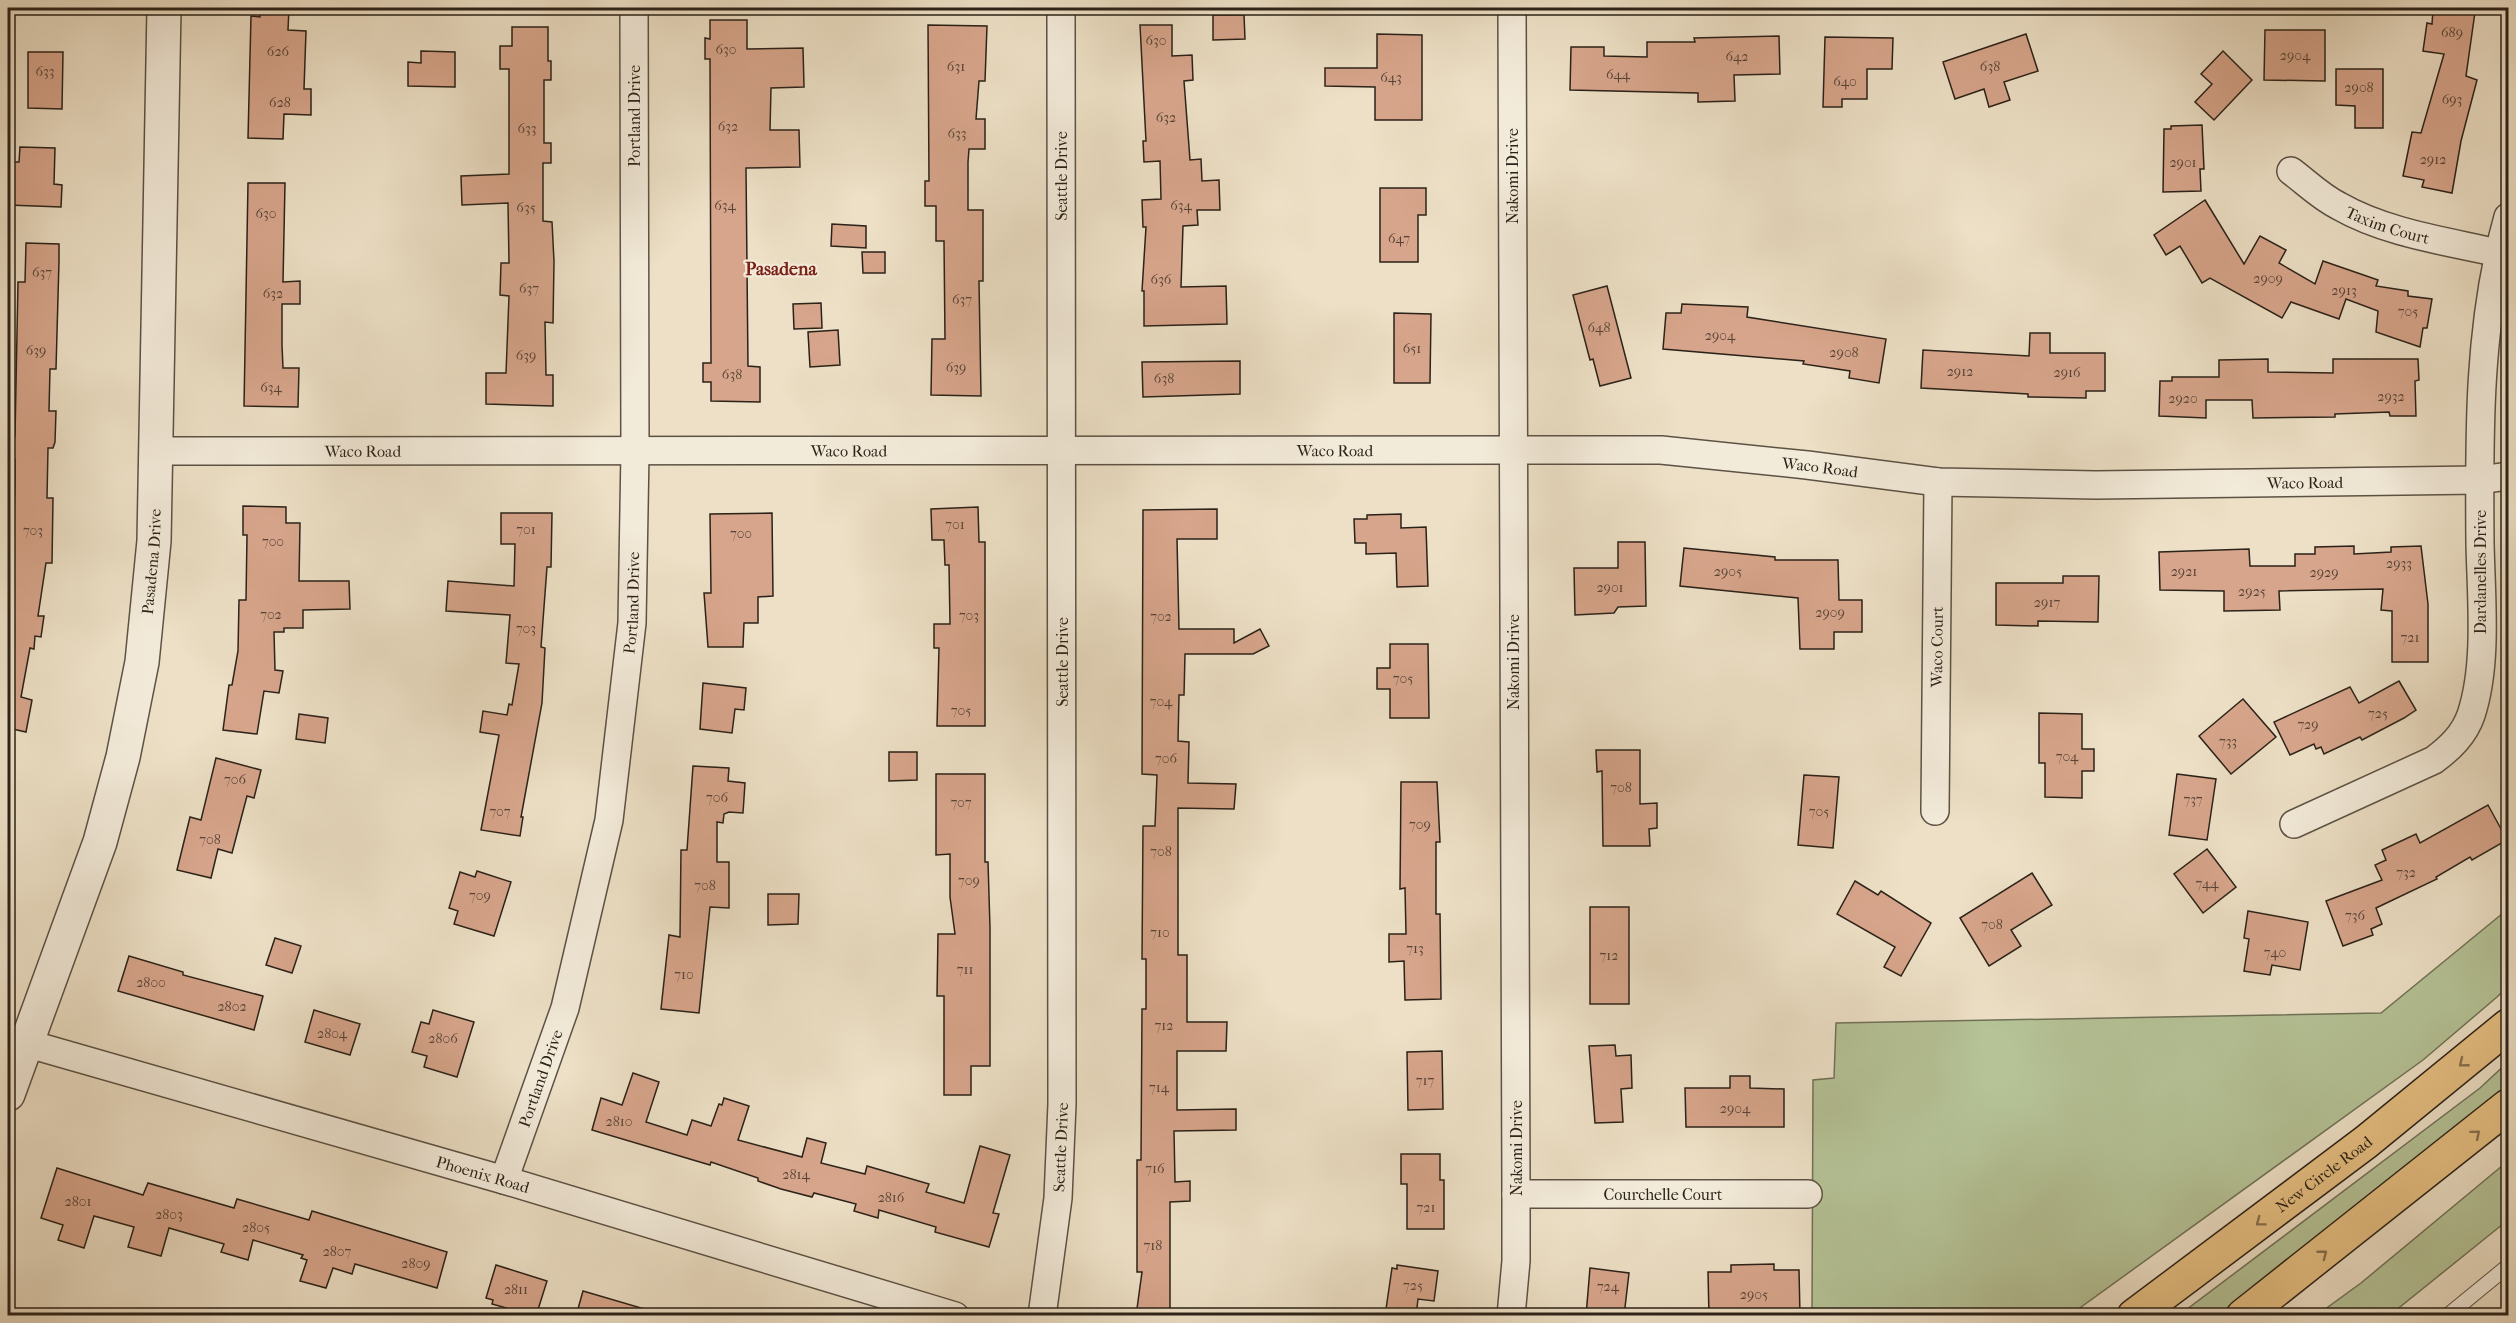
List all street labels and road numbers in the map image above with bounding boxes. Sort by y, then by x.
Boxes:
street label: Portland Drive [625,65,644,167]
street label: Nakomi Drive [1503,128,1522,224]
street label: Seattle Drive [1052,131,1071,221]
street label: Taxim Court [2343,202,2432,247]
street label: Waco Road [324,441,401,460]
street label: Waco Road [810,441,887,460]
street label: Waco Road [1296,441,1373,460]
street label: Waco Road [1780,453,1859,481]
street label: Waco Road [2266,472,2344,492]
street label: Pasadena Drive [137,508,164,615]
street label: Dardanelles Drive [2471,510,2490,634]
street label: Portland Drive [619,552,643,655]
street label: Waco Court [1927,606,1946,689]
street label: Nakomi Drive [1504,614,1523,710]
street label: Seattle Drive [1053,617,1072,707]
street label: Portland Drive [514,1027,566,1130]
street label: Nakomi Drive [1507,1100,1526,1196]
street label: Seattle Drive [1049,1102,1072,1192]
street label: New Circle Road [2272,1131,2376,1216]
street label: Phoenix Road [434,1152,532,1197]
street label: Courchelle Court [1604,1185,1723,1204]

